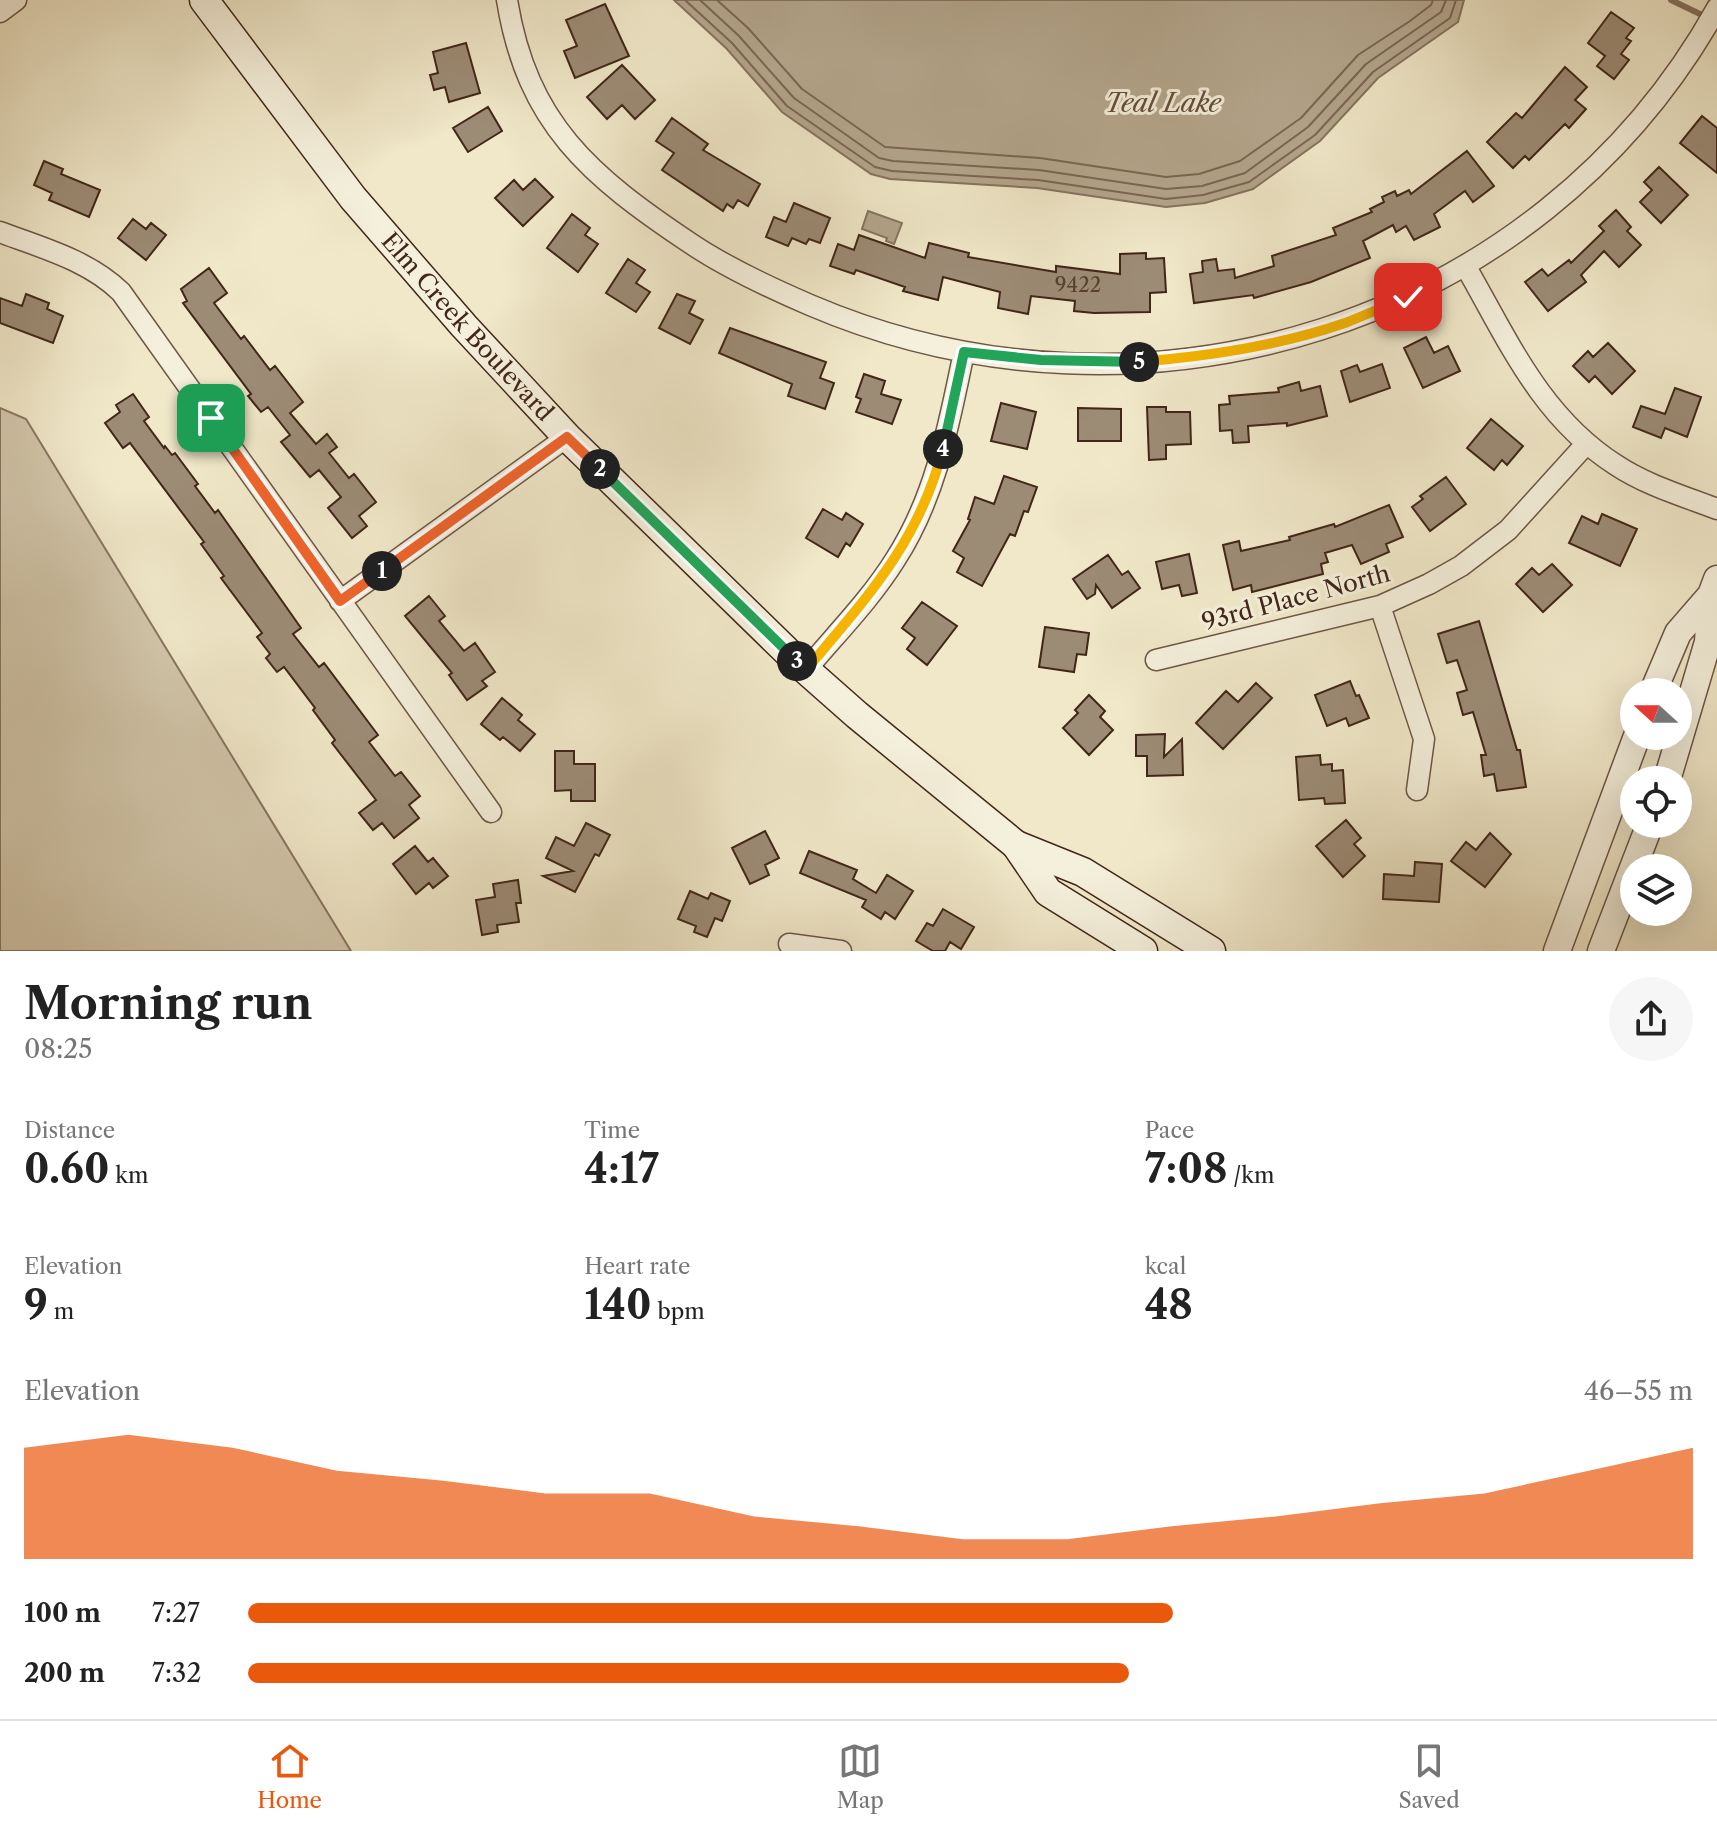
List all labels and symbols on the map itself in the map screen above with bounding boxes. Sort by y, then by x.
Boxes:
water label: Teal Lake [1105,87,1222,119]
street label: Elm Creek Boulevard [376,226,560,427]
pin [1374,263,1442,331]
house number: 9422 [1055,273,1101,297]
pin: 5 [1119,342,1159,382]
pin [177,384,245,452]
pin: 4 [923,429,963,469]
pin: 2 [580,449,620,489]
pin: 1 [362,551,402,591]
street label: 93rd Place North [1199,558,1393,637]
pin: 3 [777,641,817,681]
north arrow [1620,678,1692,750]

